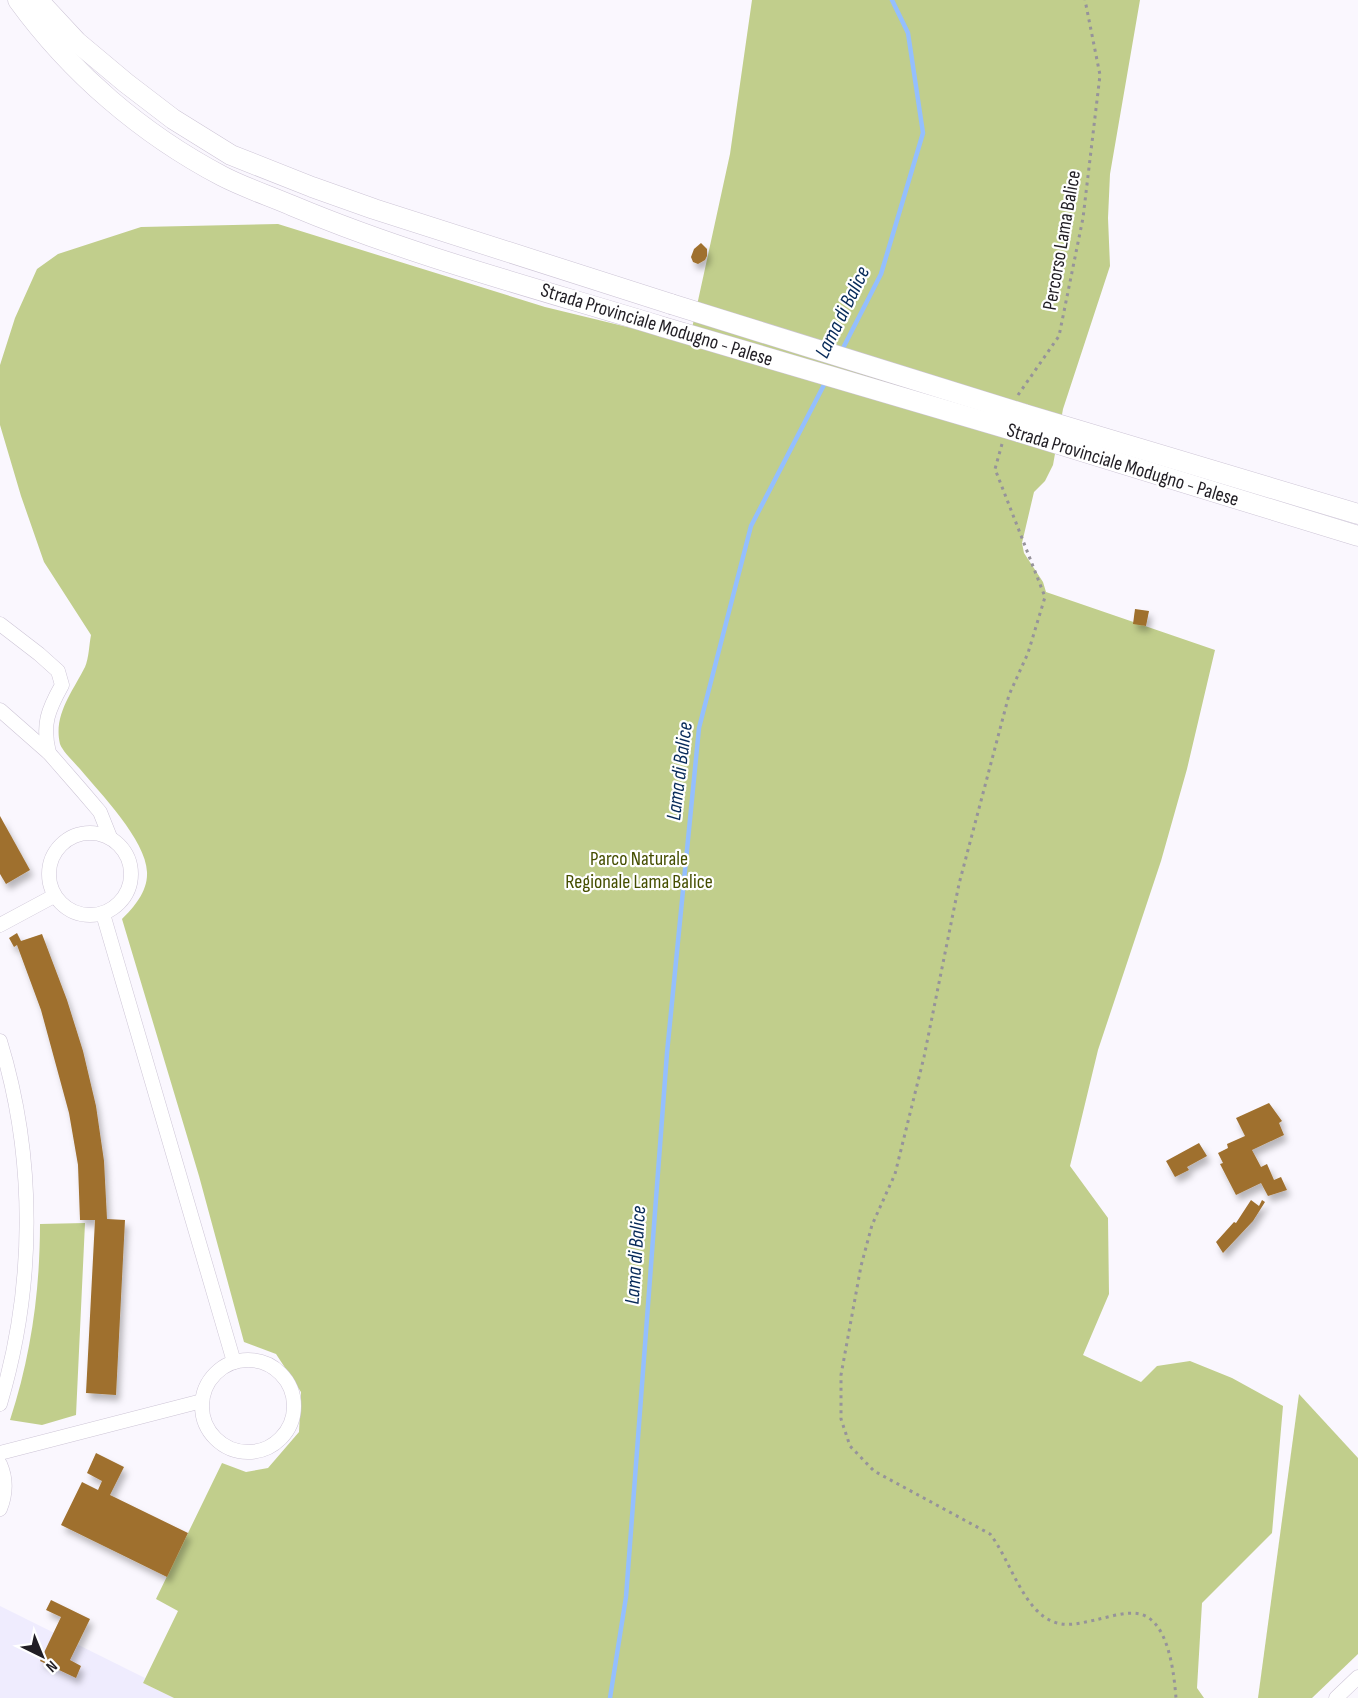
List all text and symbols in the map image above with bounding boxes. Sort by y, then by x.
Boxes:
street label: Percorso Lama Balice [1038,168,1086,312]
water label: Lama di Balice [810,262,875,362]
street label: Strada Provinciale Modugno - Palese [538,278,776,372]
street label: Strada Provinciale Modugno - Palese [1004,418,1242,512]
water label: Lama di Balice [661,720,698,822]
park label: Parco Naturale Regionale Lama Balice [565,847,713,894]
water label: Lama di Balice [620,1205,651,1305]
north arrow [12,1626,72,1686]
text: N [42,1656,61,1676]

